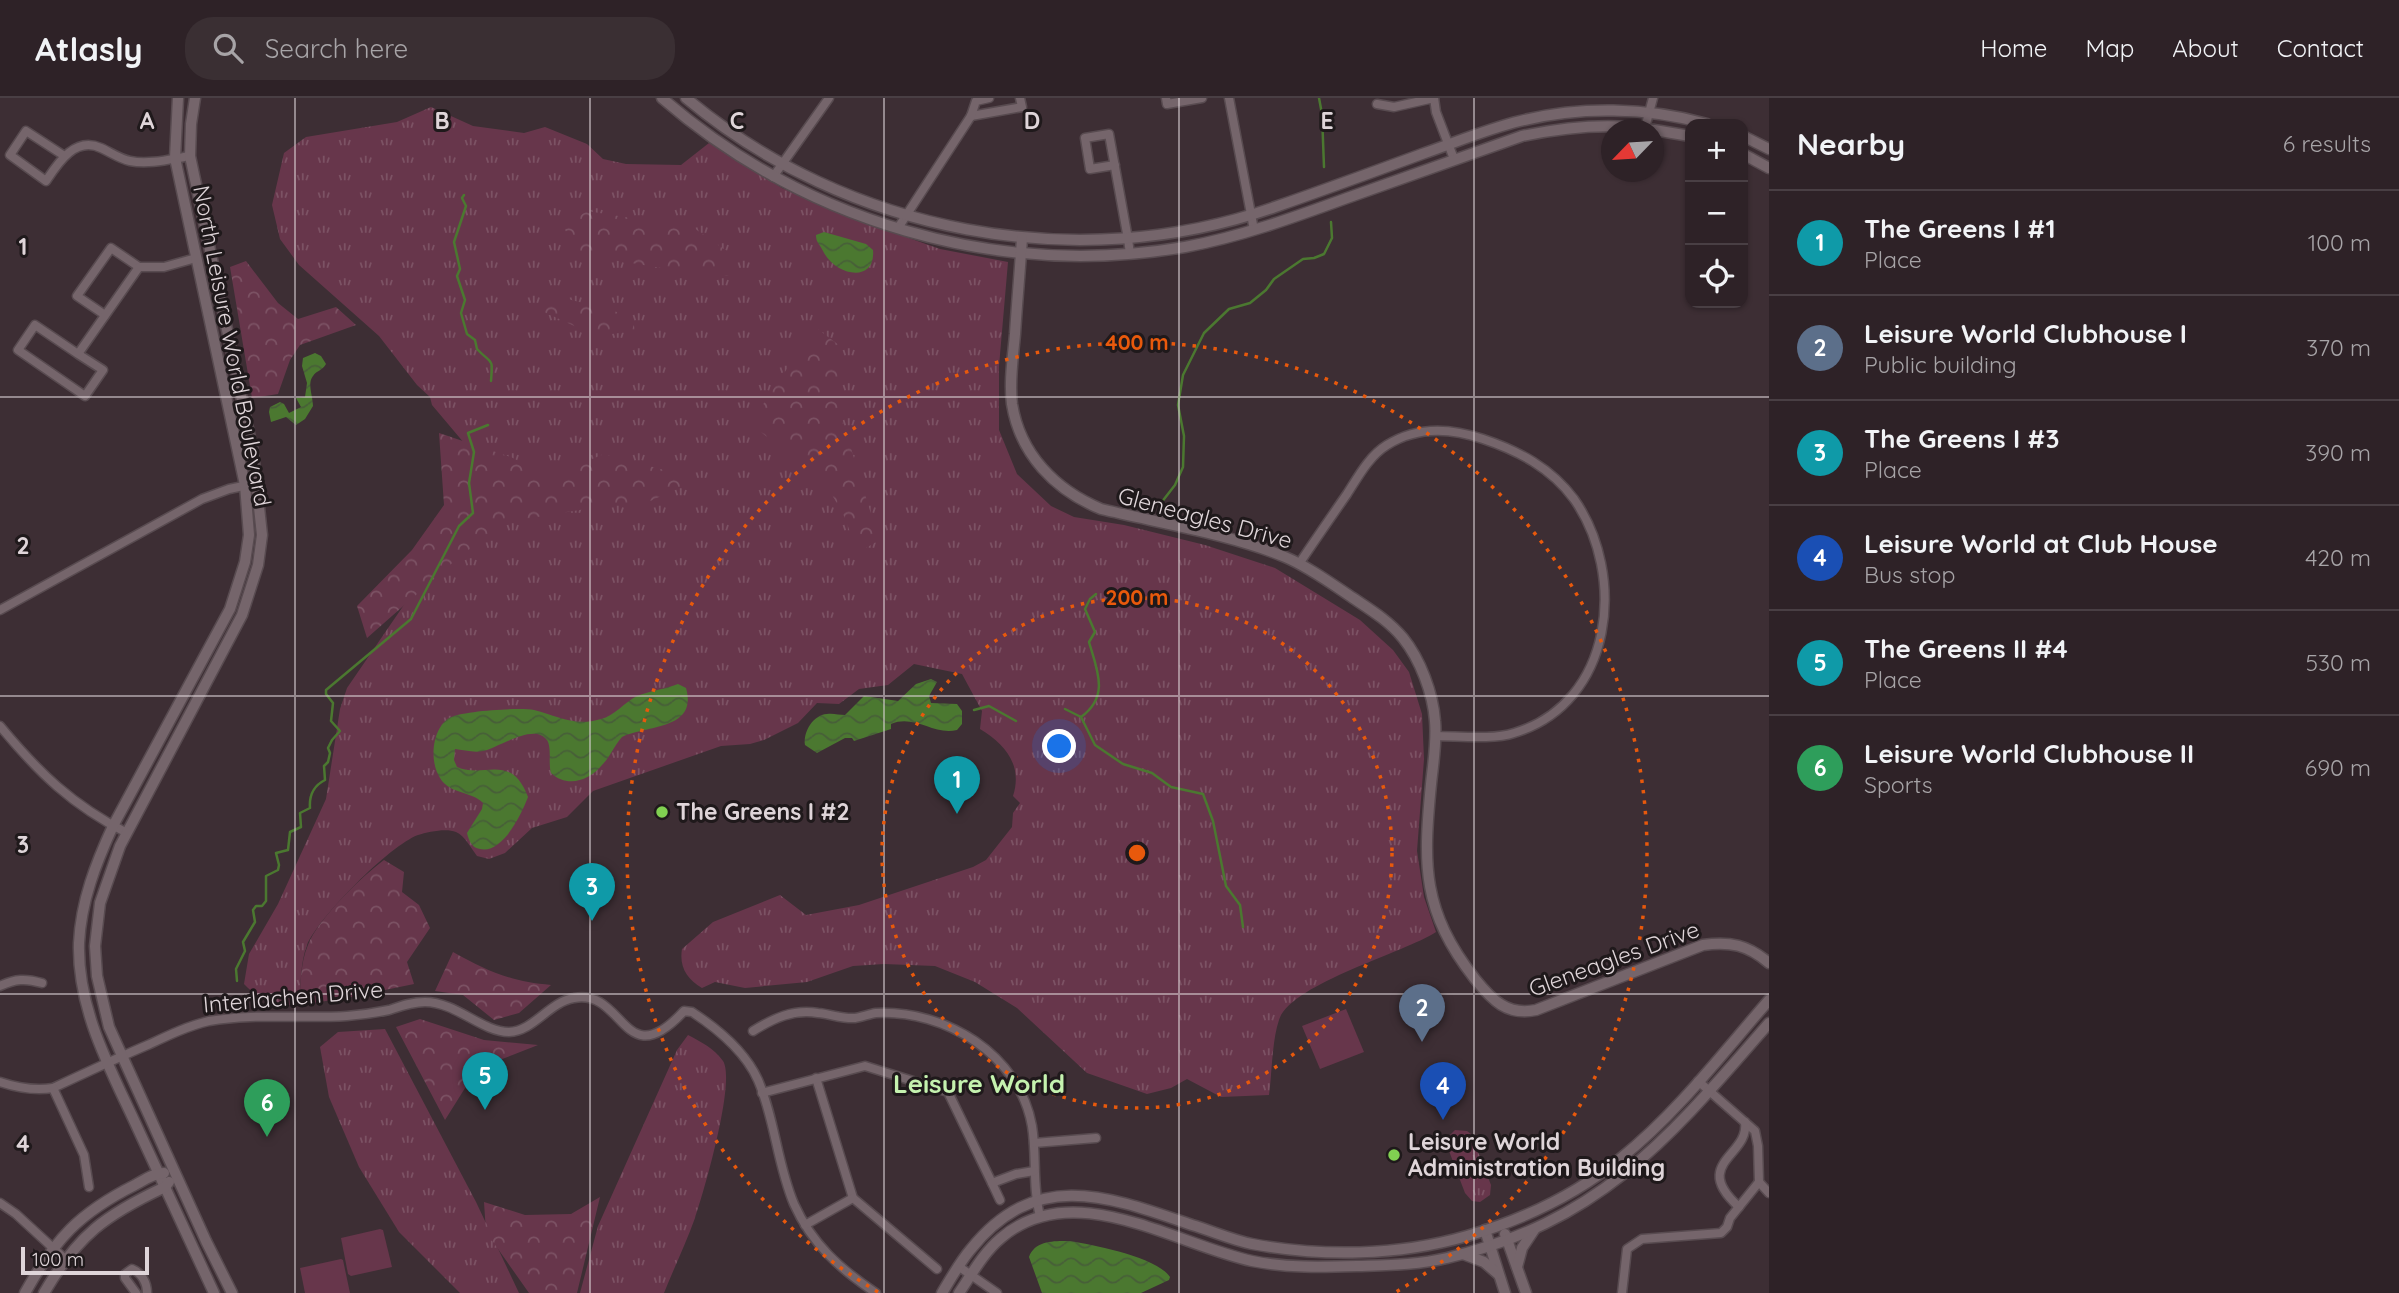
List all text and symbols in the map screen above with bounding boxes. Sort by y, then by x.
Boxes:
search box [185,17,675,80]
text: Atlasly [35,28,143,69]
icon: search [209,29,247,67]
text: Search here [265,32,408,65]
text: Home [1980,33,2047,63]
text: Map [2085,33,2134,63]
text: About [2172,33,2239,63]
text: Contact [2277,33,2364,63]
text: A [140,106,155,135]
text: B [434,106,450,135]
text: C [730,106,744,135]
text: D [1024,106,1040,135]
text: E [1320,106,1334,135]
north arrow [1601,119,1664,182]
map controls [1685,119,1748,308]
button: + [1685,119,1748,182]
text: Nearby [1797,125,1905,163]
text: 6 results [2283,129,2371,158]
button: − [1685,182,1748,245]
street label: North Leisure World Boulevard [187,183,278,509]
text: The Greens I #1 [1864,212,2056,245]
text: 1 [1816,228,1824,257]
text: 100 m [2308,228,2371,257]
text: 1 [19,232,27,261]
button: locate [1685,245,1748,308]
text: Place [1864,245,1922,274]
text: Leisure World Clubhouse I [1864,317,2187,350]
text: 400 m [1105,329,1169,355]
text: 2 [1813,333,1827,362]
text: 370 m [2306,333,2371,362]
text: Public building [1864,350,2017,379]
text: The Greens I #3 [1864,422,2059,455]
text: 3 [1814,438,1826,467]
text: 390 m [2305,438,2371,467]
text: Place [1864,455,1922,484]
street label: Gleneagles Drive [1115,480,1295,555]
text: Leisure World at Club House [1864,527,2218,560]
text: 2 [16,531,30,560]
text: 4 [1813,543,1827,572]
text: 420 m [2305,543,2371,572]
text: Bus stop [1864,560,1955,589]
text: 200 m [1106,584,1168,610]
text: The Greens II #4 [1864,632,2068,665]
text: 5 [1813,648,1827,677]
text: 530 m [2305,648,2371,677]
text: Place [1864,665,1922,694]
your location [1042,729,1076,763]
text: Leisure World Clubhouse II [1864,737,2194,770]
text: 6 [1814,753,1826,782]
text: 690 m [2305,753,2371,782]
pin: 1 [934,756,980,814]
text: Sports [1864,770,1933,799]
place label: The Greens I #2 [676,797,850,826]
marker: The Greens I #2 [654,804,670,820]
text: 3 [17,830,29,859]
centre of rings [1125,841,1149,865]
pin: 3 [569,863,615,921]
street label: Gleneagles Drive [1525,914,1703,1003]
street label: Interlachen Drive [202,974,384,1019]
pin: 2 [1399,984,1445,1042]
pin: 5 [462,1052,508,1110]
pin: 4 [1420,1062,1466,1120]
district label: Leisure World [893,1067,1065,1100]
pin: 6 [244,1079,290,1137]
place label: Leisure World Administration Building [1408,1127,1665,1182]
text: 4 [16,1129,30,1158]
marker: Leisure World Administration Building [1386,1147,1402,1163]
scale bar [21,1244,149,1276]
text: 100 m [32,1247,84,1271]

